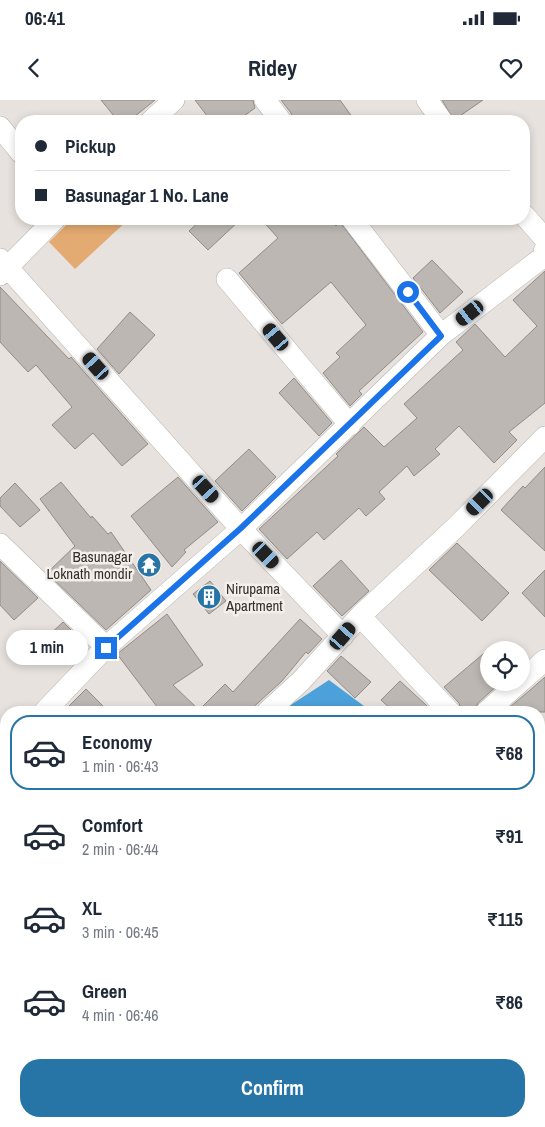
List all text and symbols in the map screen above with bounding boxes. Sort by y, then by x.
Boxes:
text: 06:41 [25,5,65,31]
text: Ridey [248,53,297,83]
icon: back [20,54,48,82]
icon: heart [497,54,525,82]
text: Pickup [65,133,116,159]
text: Basunagar 1 No. Lane [65,182,229,208]
route start [397,281,419,303]
car [453,298,486,328]
car [260,321,291,353]
car [80,350,111,382]
car [190,473,221,505]
car [464,486,495,518]
car [250,539,281,571]
place label: Basunagar Loknath mondir [47,546,132,584]
temple icon: Basunagar Loknath mondir [136,552,162,578]
place label: Nirupama Apartment [225,578,283,616]
building icon: Nirupama Apartment [196,584,222,610]
car [327,620,358,652]
callout: 1 min [6,630,88,666]
text: 1 min [30,636,64,658]
route end [95,637,117,659]
map controls [480,641,530,691]
button: locate [480,641,530,691]
text: Economy [82,729,152,755]
icon: car [22,730,67,775]
text: ₹68 [495,740,523,766]
text: 1 min · 06:43 [82,755,159,777]
text: Comfort [82,812,143,838]
icon: car [22,813,67,858]
text: ₹91 [495,823,523,849]
text: 2 min · 06:44 [82,838,159,860]
text: XL [82,895,102,921]
icon: car [22,896,67,941]
text: ₹115 [487,906,523,932]
text: 3 min · 06:45 [82,921,159,943]
text: Green [82,978,127,1004]
icon: car [22,979,67,1024]
text: ₹86 [495,989,523,1015]
text: 4 min · 06:46 [82,1004,159,1026]
button: Confirm [20,1059,525,1117]

